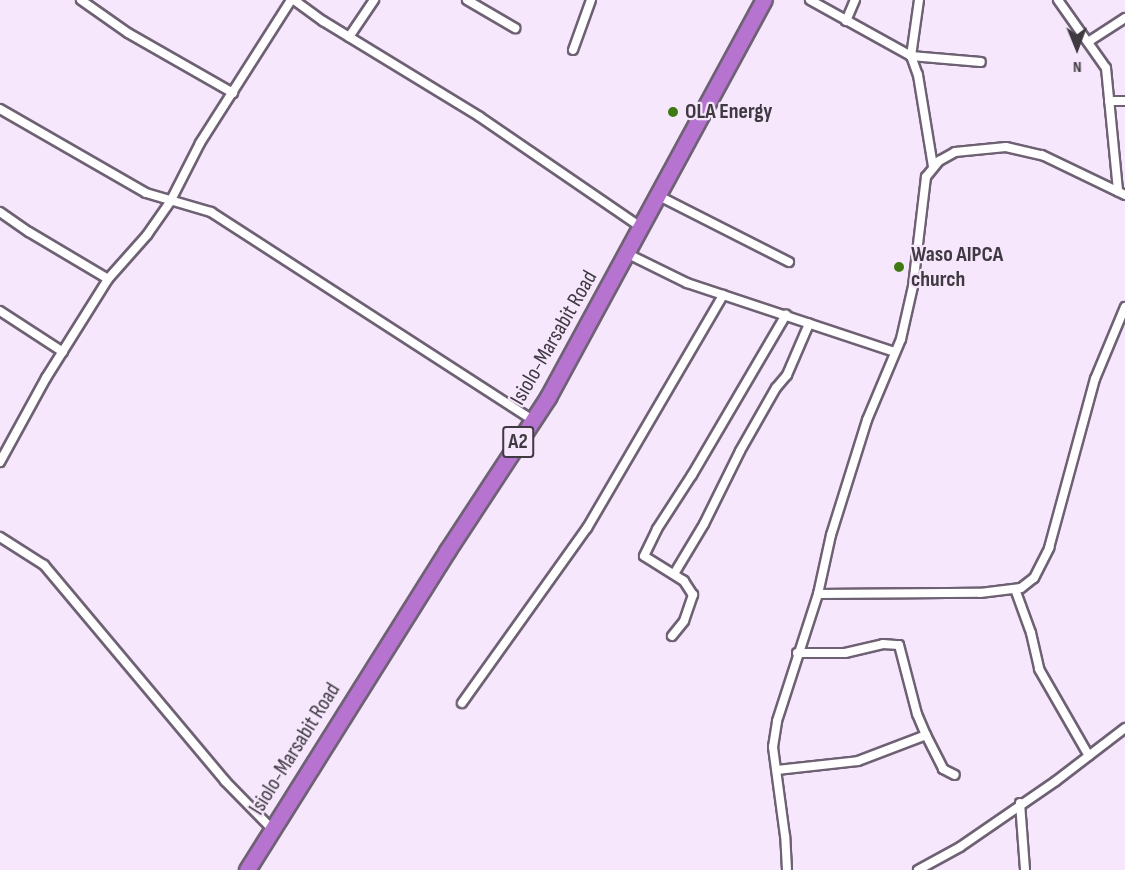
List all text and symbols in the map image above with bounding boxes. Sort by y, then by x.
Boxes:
north arrow [1047,18,1107,78]
text: N [1073,57,1082,76]
place label: OLA Energy [685,99,772,125]
marker: OLA Energy [666,105,680,119]
place label: Waso AIPCA church [911,241,1003,292]
marker: Waso AIPCA church [892,260,906,274]
street label: Isiolo-Marsabit Road [505,266,603,410]
road number: A2 [502,424,534,460]
street label: Isiolo-Marsabit Road [244,678,346,820]

